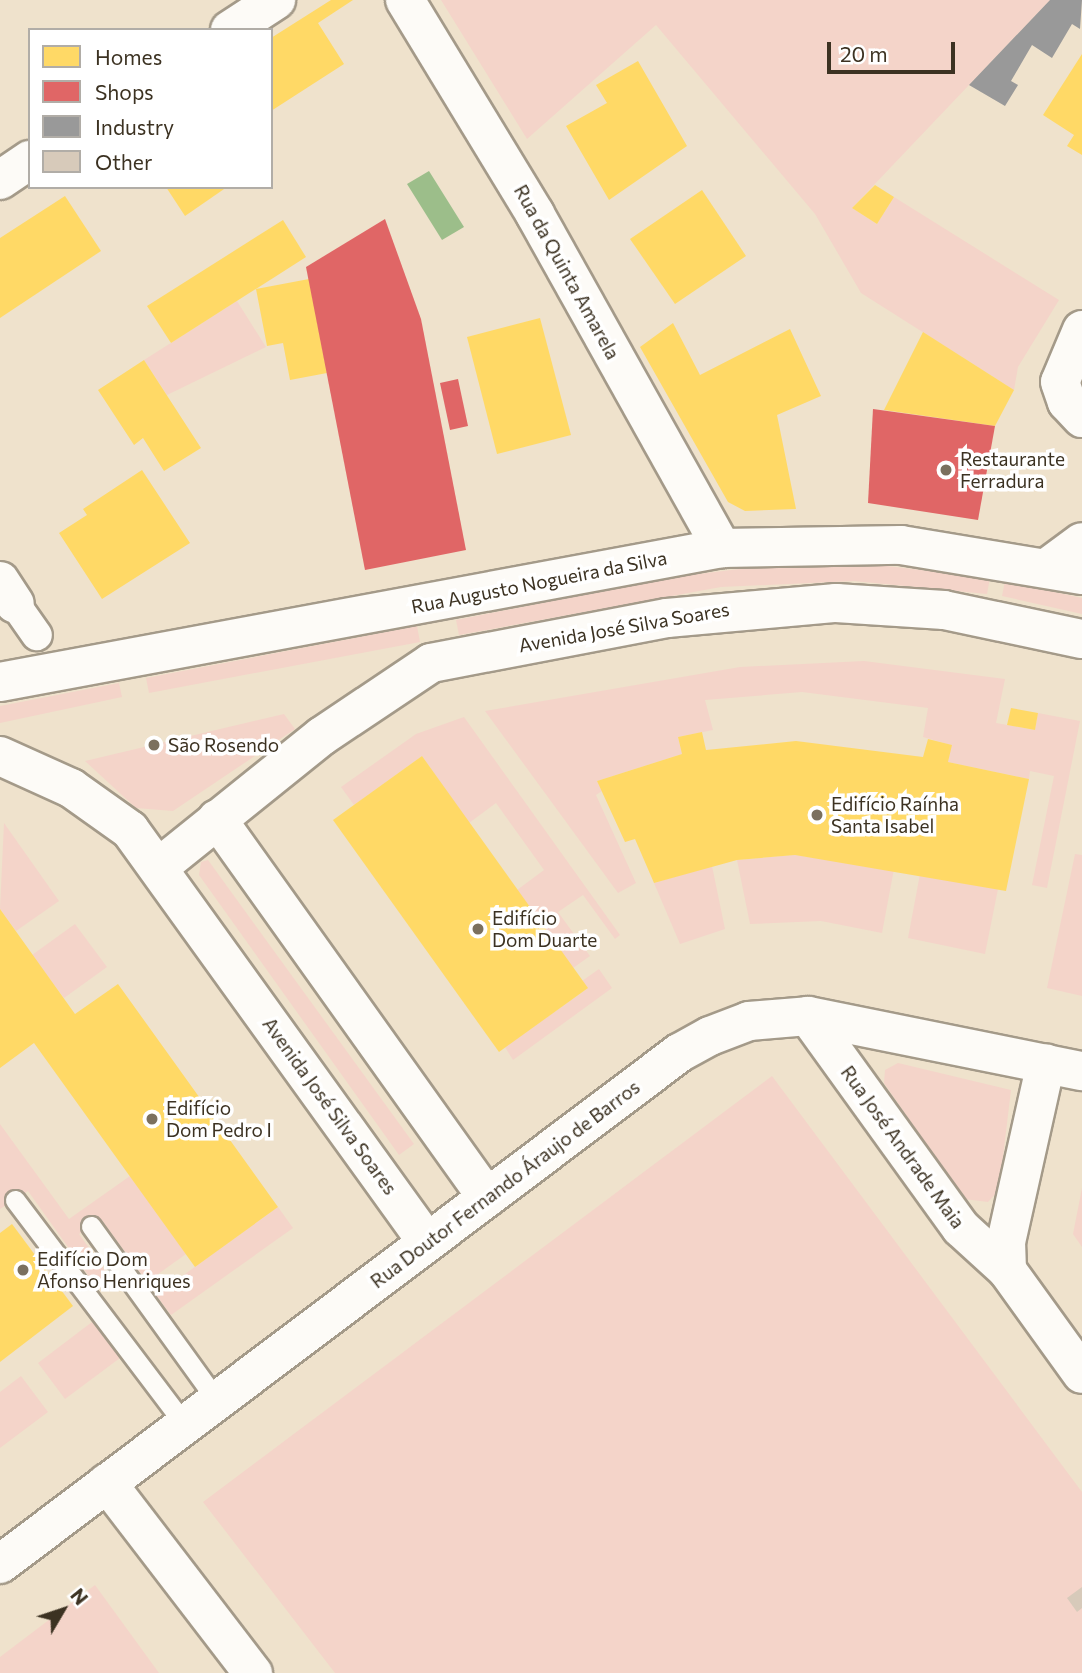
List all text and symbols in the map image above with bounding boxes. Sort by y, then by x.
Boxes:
legend [28,28,273,189]
scale bar [830,28,958,72]
text: 20 m [840,41,888,66]
text: Homes [95,44,162,69]
text: Shops [95,79,154,104]
text: Industry [95,114,174,139]
text: Other [95,149,152,174]
street label: Rua da Quinta Amarela [509,181,625,363]
place label: Restaurante Ferradura [960,448,1065,492]
marker: Restaurante Ferradura [938,462,954,478]
street label: Rua Augusto Nogueira da Silva [409,546,669,618]
street label: Avenida José Silva Soares [517,597,731,657]
place label: São Rosendo [168,734,279,756]
marker: São Rosendo [146,737,162,753]
place label: Edifício Raínha Santa Isabel [831,793,959,837]
marker: Edifício Raínha Santa Isabel [809,807,825,823]
place label: Edifício Dom Duarte [492,907,597,951]
marker: Edifício Dom Duarte [470,921,486,937]
street label: Avenida José Silva Soares [258,1013,402,1199]
street label: Rua José Andrade Maia [836,1061,970,1233]
street label: Rua Doutor Fernando Áraujo de Barros [366,1075,644,1293]
place label: Edifício Dom Pedro I [166,1097,272,1141]
marker: Edifício Dom Pedro I [144,1111,160,1127]
place label: Edifício Dom Afonso Henriques [37,1248,191,1292]
marker: Edifício Dom Afonso Henriques [15,1262,31,1278]
north arrow [28,1575,98,1645]
text: N [66,1584,93,1609]

